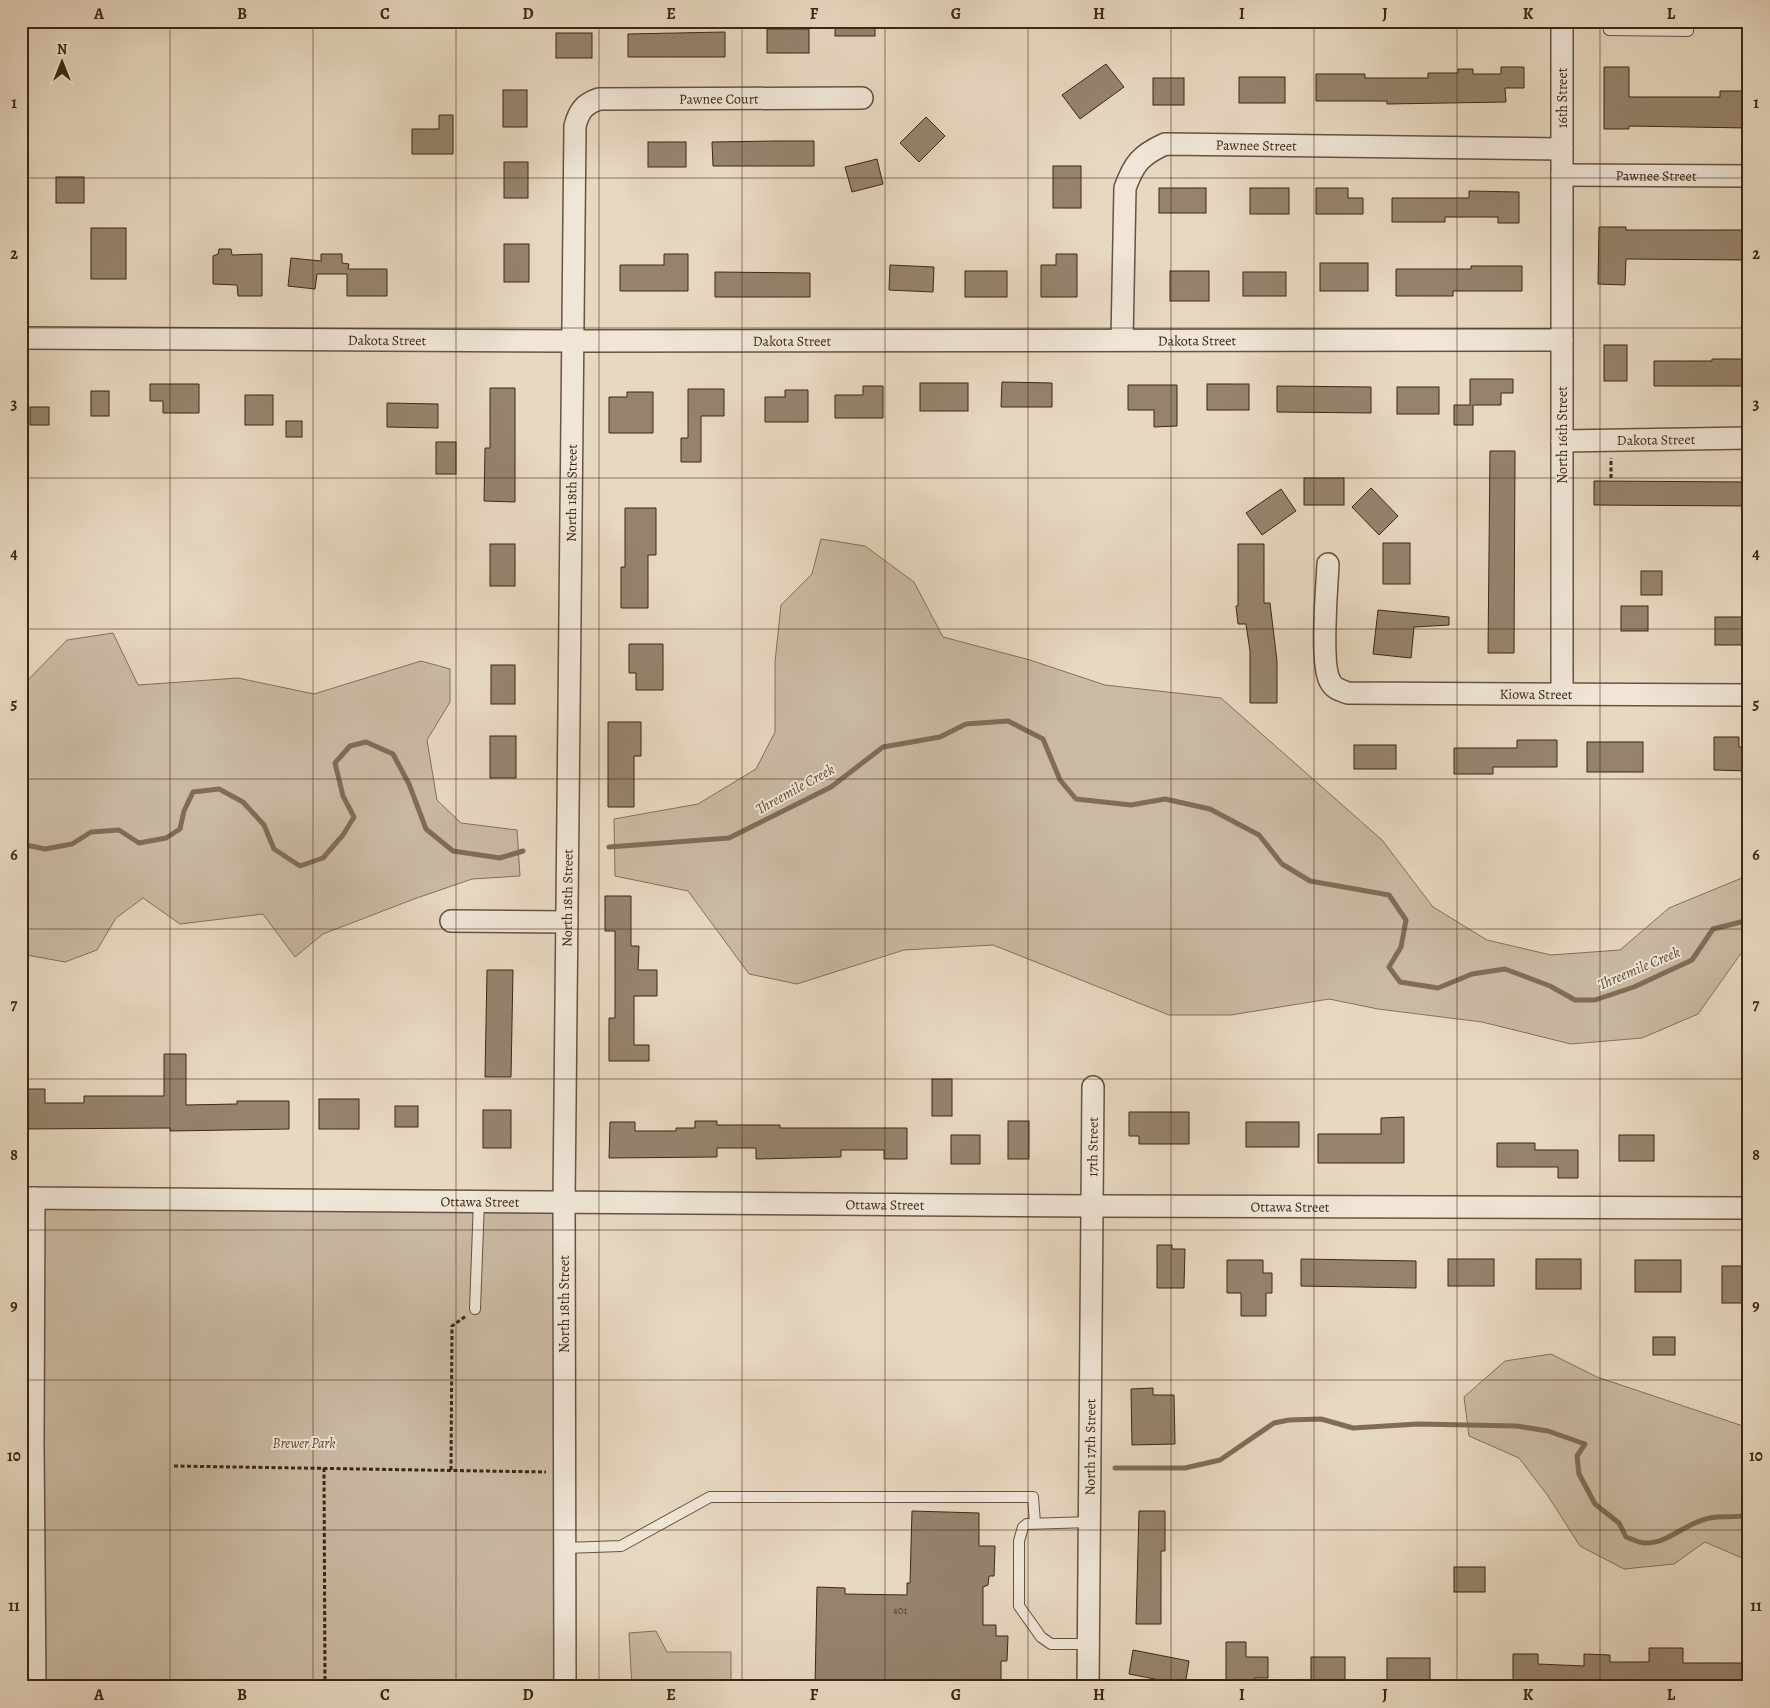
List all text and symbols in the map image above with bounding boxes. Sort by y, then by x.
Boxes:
text: A [93,3,105,25]
text: B [237,3,247,25]
text: C [380,3,390,25]
text: D [522,3,534,25]
text: E [666,3,676,25]
text: F [810,3,819,25]
text: G [951,3,961,25]
text: H [1093,3,1105,25]
text: I [1239,3,1245,25]
text: J [1382,3,1388,25]
text: K [1523,3,1534,25]
text: L [1667,3,1676,25]
north arrow [38,38,88,88]
text: N [57,40,67,59]
street label: 16th Street [1553,67,1572,128]
street label: Pawnee Court [679,89,759,109]
text: 1 [11,92,17,114]
text: 1 [1753,92,1759,114]
street label: Pawnee Street [1215,136,1297,156]
street label: Pawnee Street [1615,166,1697,186]
text: 2 [10,243,18,265]
text: 2 [1752,243,1760,265]
street label: Dakota Street [348,331,427,350]
street label: Dakota Street [1158,331,1237,350]
street label: Dakota Street [753,332,832,351]
street label: North 16th Street [1553,386,1572,484]
text: 3 [11,393,18,415]
text: 3 [1753,393,1760,415]
street label: Dakota Street [1617,430,1696,450]
street label: North 18th Street [562,444,582,542]
text: 4 [10,543,18,565]
text: 4 [1752,543,1760,565]
street label: Kiowa Street [1499,685,1573,704]
text: 5 [11,693,18,715]
text: 5 [1753,693,1760,715]
water label: Threemile Creek [752,759,838,819]
text: 6 [10,844,18,866]
text: 6 [1752,844,1760,866]
street label: North 18th Street [558,849,578,947]
water label: Threemile Creek [1595,942,1683,994]
text: 7 [11,994,18,1016]
text: 7 [1753,994,1760,1016]
street label: 17th Street [1083,1117,1103,1177]
text: 8 [10,1144,18,1166]
text: 8 [1752,1144,1760,1166]
street label: Ottawa Street [441,1192,520,1212]
street label: Ottawa Street [846,1195,925,1215]
street label: Ottawa Street [1251,1197,1330,1217]
street label: North 18th Street [555,1255,574,1353]
text: 9 [10,1295,18,1317]
text: 9 [1752,1295,1760,1317]
street label: North 17th Street [1081,1398,1100,1496]
park label: Brewer Park [273,1434,335,1453]
text: 10 [7,1445,21,1467]
text: 10 [1749,1445,1763,1467]
text: 11 [8,1595,20,1617]
text: 11 [1750,1595,1762,1617]
house number: 401 [893,1603,908,1618]
text: A [93,1684,105,1706]
text: B [237,1684,247,1706]
text: C [380,1684,390,1706]
text: D [522,1684,534,1706]
text: E [666,1684,676,1706]
text: F [810,1684,819,1706]
text: G [951,1684,961,1706]
text: H [1093,1684,1105,1706]
text: I [1239,1684,1245,1706]
text: J [1382,1684,1388,1706]
text: K [1523,1684,1534,1706]
text: L [1667,1684,1676,1706]

